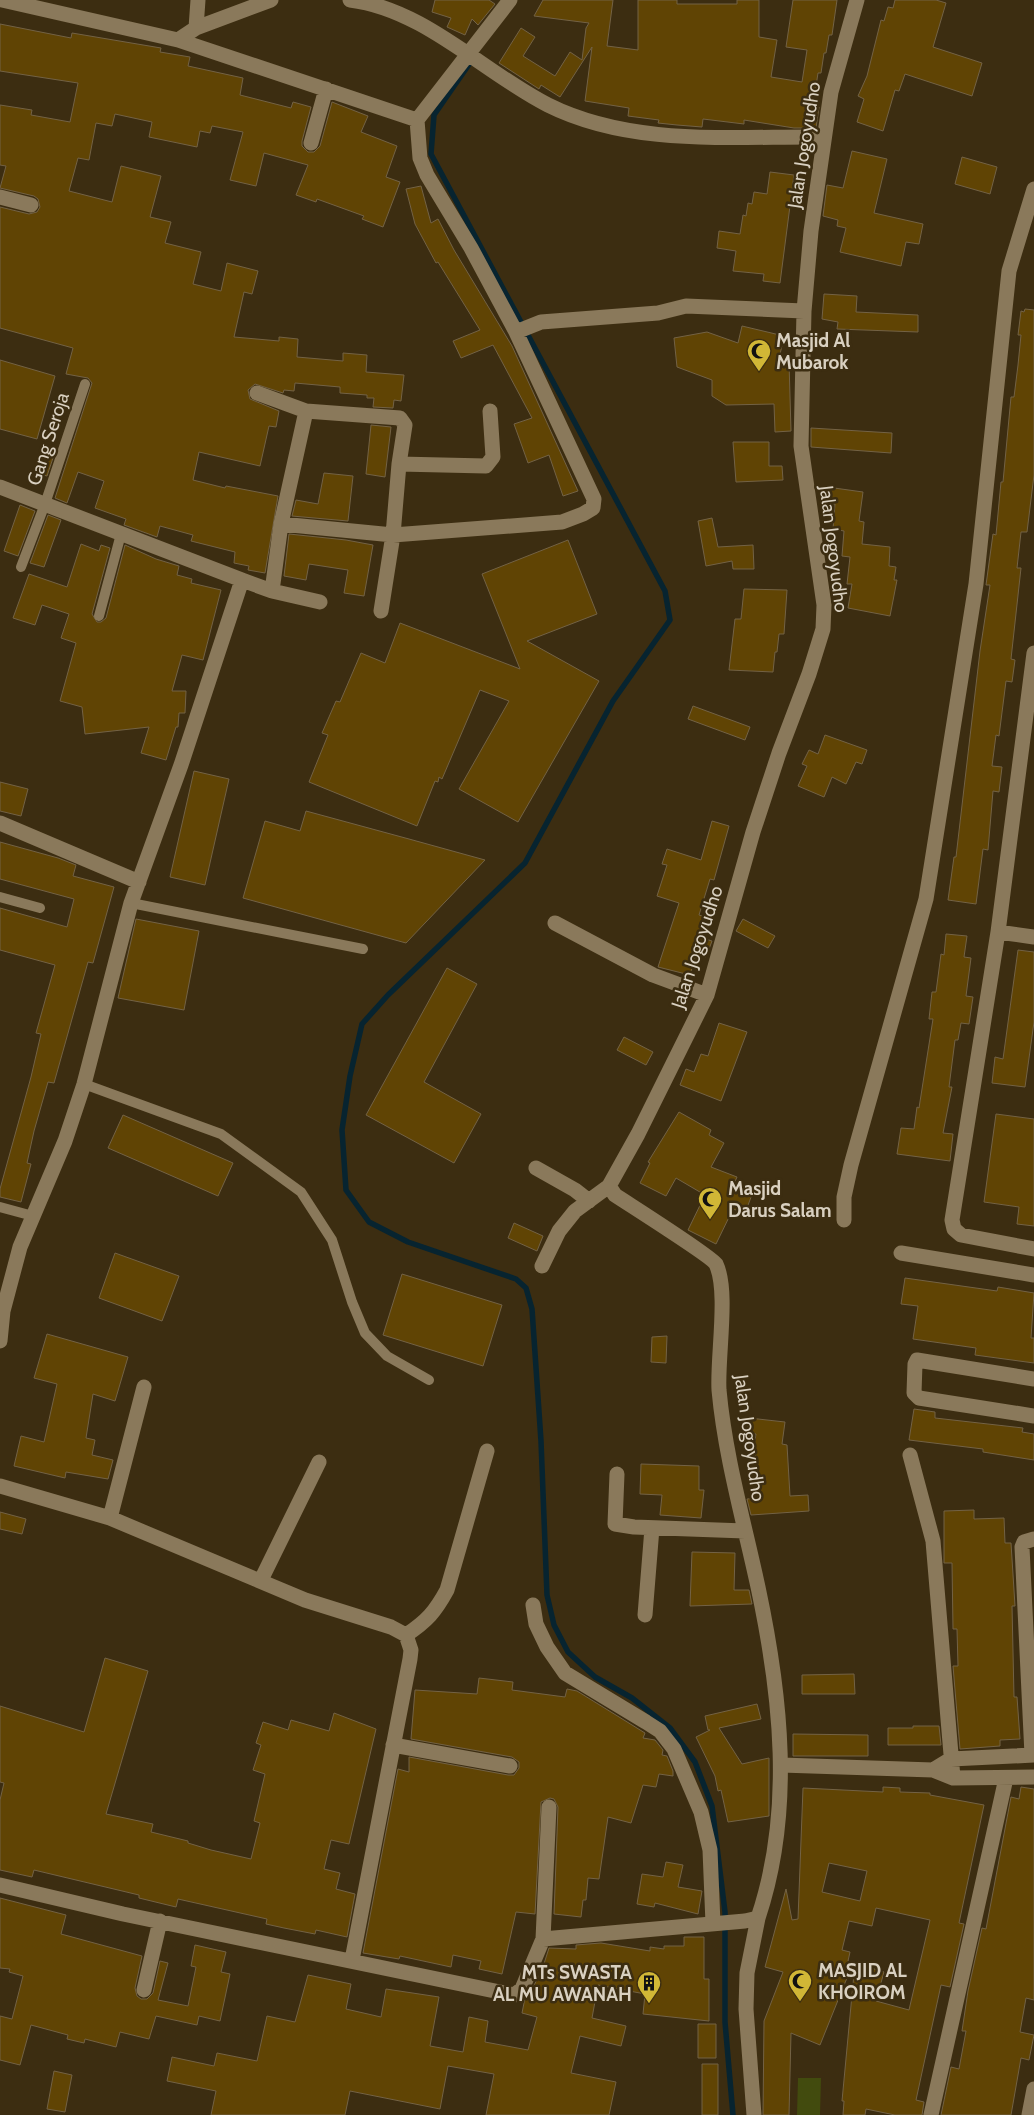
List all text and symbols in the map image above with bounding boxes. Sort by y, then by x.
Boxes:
street label: Jalan Jogoyudho [782,80,825,211]
place label: Masjid Al Mubarok [776,329,850,374]
mosque icon: Masjid Al Mubarok [746,338,772,372]
street label: Gang Seroja [22,390,74,488]
street label: Jalan Jogoyudho [815,483,853,614]
street label: Jalan Jogoyudho [666,883,728,1012]
place label: Masjid Darus Salam [728,1177,832,1222]
mosque icon: Masjid Darus Salam [697,1186,723,1220]
street label: Jalan Jogoyudho [730,1372,770,1503]
place label: MASJID AL KHOIROM [818,1959,907,2004]
place label: MTs SWASTA AL MU AWANAH [493,1961,632,2006]
mosque icon: MASJID AL KHOIROM [787,1968,813,2002]
building icon: MTs SWASTA AL MU AWANAH [636,1970,662,2004]

